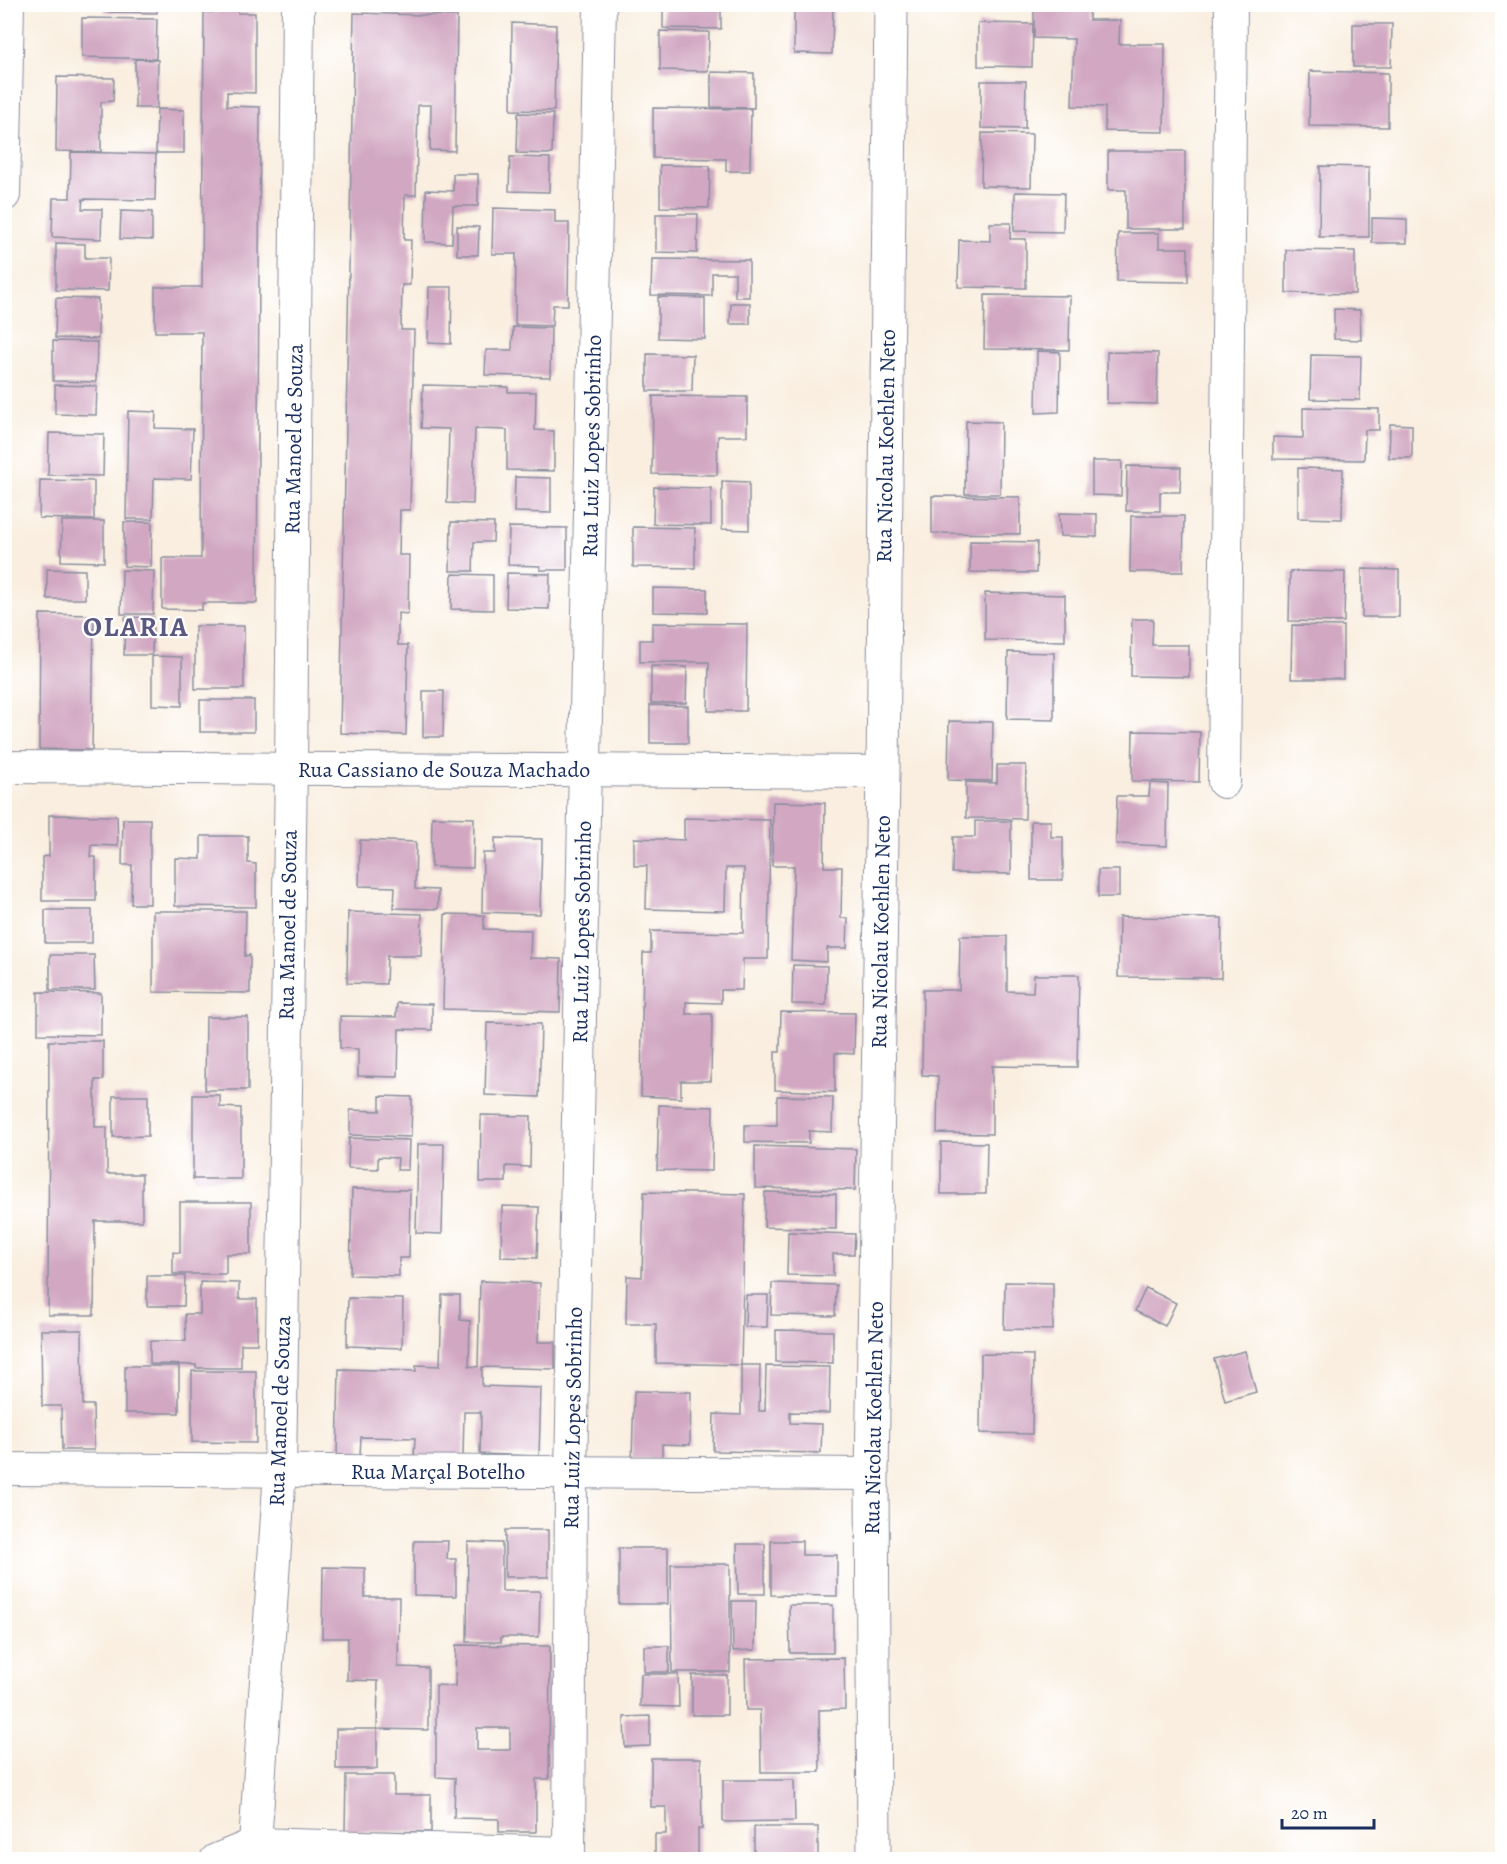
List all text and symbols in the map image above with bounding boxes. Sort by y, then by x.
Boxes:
street label: Rua Nicolau Koehlen Neto [869,329,903,563]
street label: Rua Luiz Lopes Sobrinho [575,334,609,558]
street label: Rua Manoel de Souza [277,342,311,535]
district label: OLARIA [83,608,189,646]
street label: Rua Cassiano de Souza Machado [298,755,590,785]
street label: Rua Nicolau Koehlen Neto [864,815,898,1049]
street label: Rua Luiz Lopes Sobrinho [565,820,599,1044]
street label: Rua Manoel de Souza [271,828,305,1021]
street label: Rua Nicolau Koehlen Neto [857,1301,891,1535]
street label: Rua Luiz Lopes Sobrinho [556,1306,590,1530]
street label: Rua Manoel de Souza [262,1314,298,1507]
street label: Rua Marçal Botelho [351,1457,525,1487]
scale bar [1282,1792,1374,1830]
text: 20 m [1291,1801,1328,1825]

